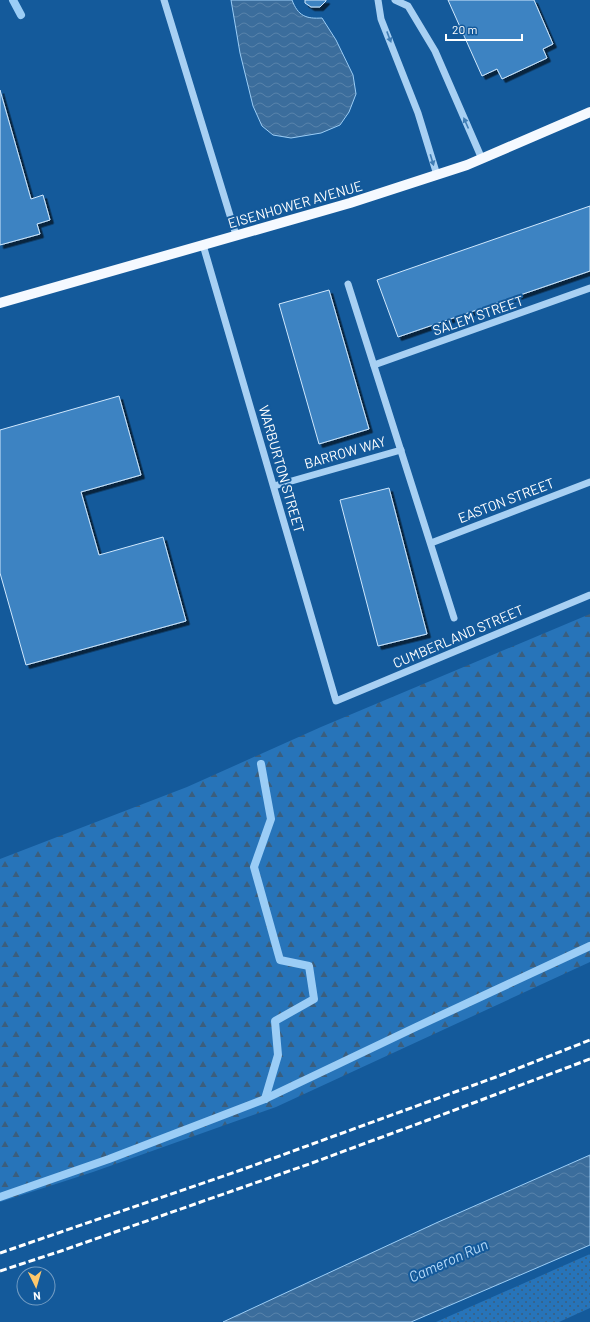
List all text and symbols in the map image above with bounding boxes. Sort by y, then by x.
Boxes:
scale bar [446,16,522,42]
text: 20 m [452,22,478,36]
one-way arrow [386,32,392,44]
one-way arrow [463,118,469,129]
one-way arrow [429,154,435,166]
street label: EISENHOWER AVENUE [226,177,364,231]
street label: SALEM STREET [430,291,526,339]
street label: WARBURTON STREET [256,403,308,535]
street label: BARROW WAY [302,432,388,472]
street label: EASTON STREET [455,474,557,526]
street label: CUMBERLAND STREET [390,601,526,671]
water label: Cameron Run [406,1234,491,1285]
north arrow [16,1266,56,1306]
text: N [33,1290,41,1303]

